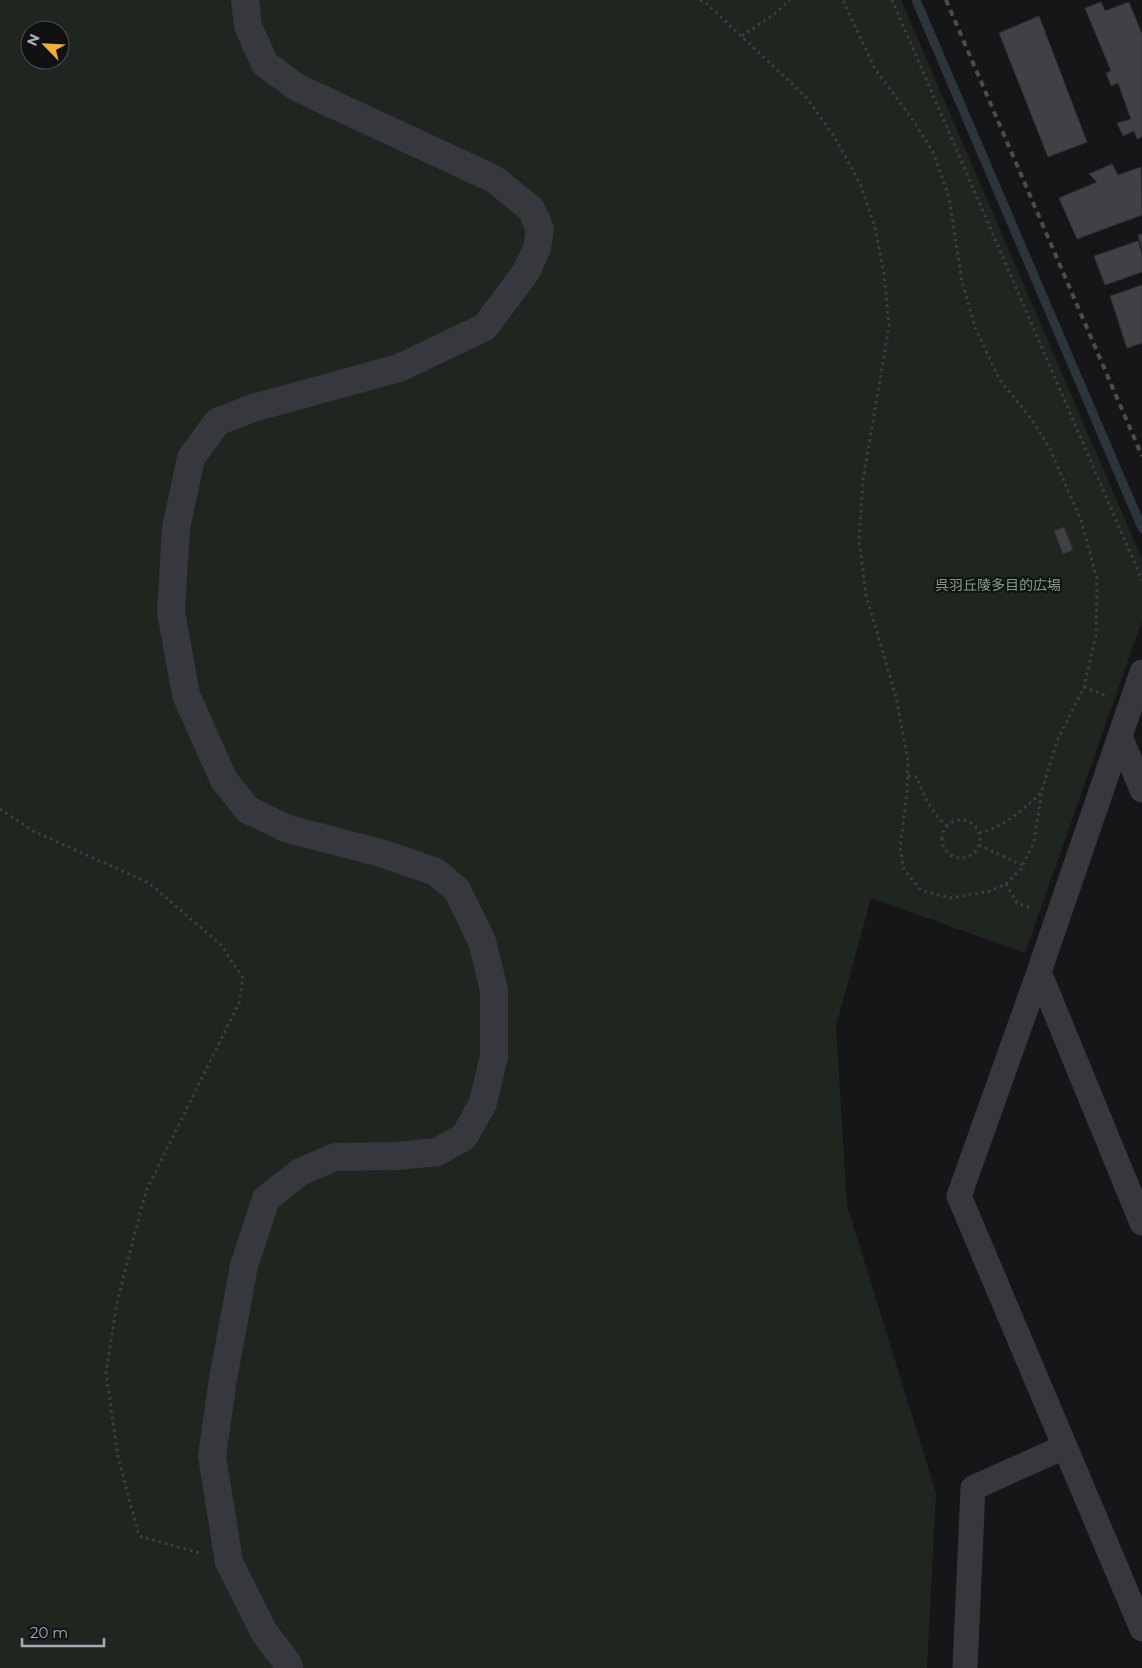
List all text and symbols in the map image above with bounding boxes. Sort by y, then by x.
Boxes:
north arrow [20,20,70,70]
text: N [23,31,44,49]
park label: 呉羽丘陵多目的広場 [935,576,1061,594]
scale bar [22,1616,105,1648]
text: 20 m [30,1623,68,1642]

